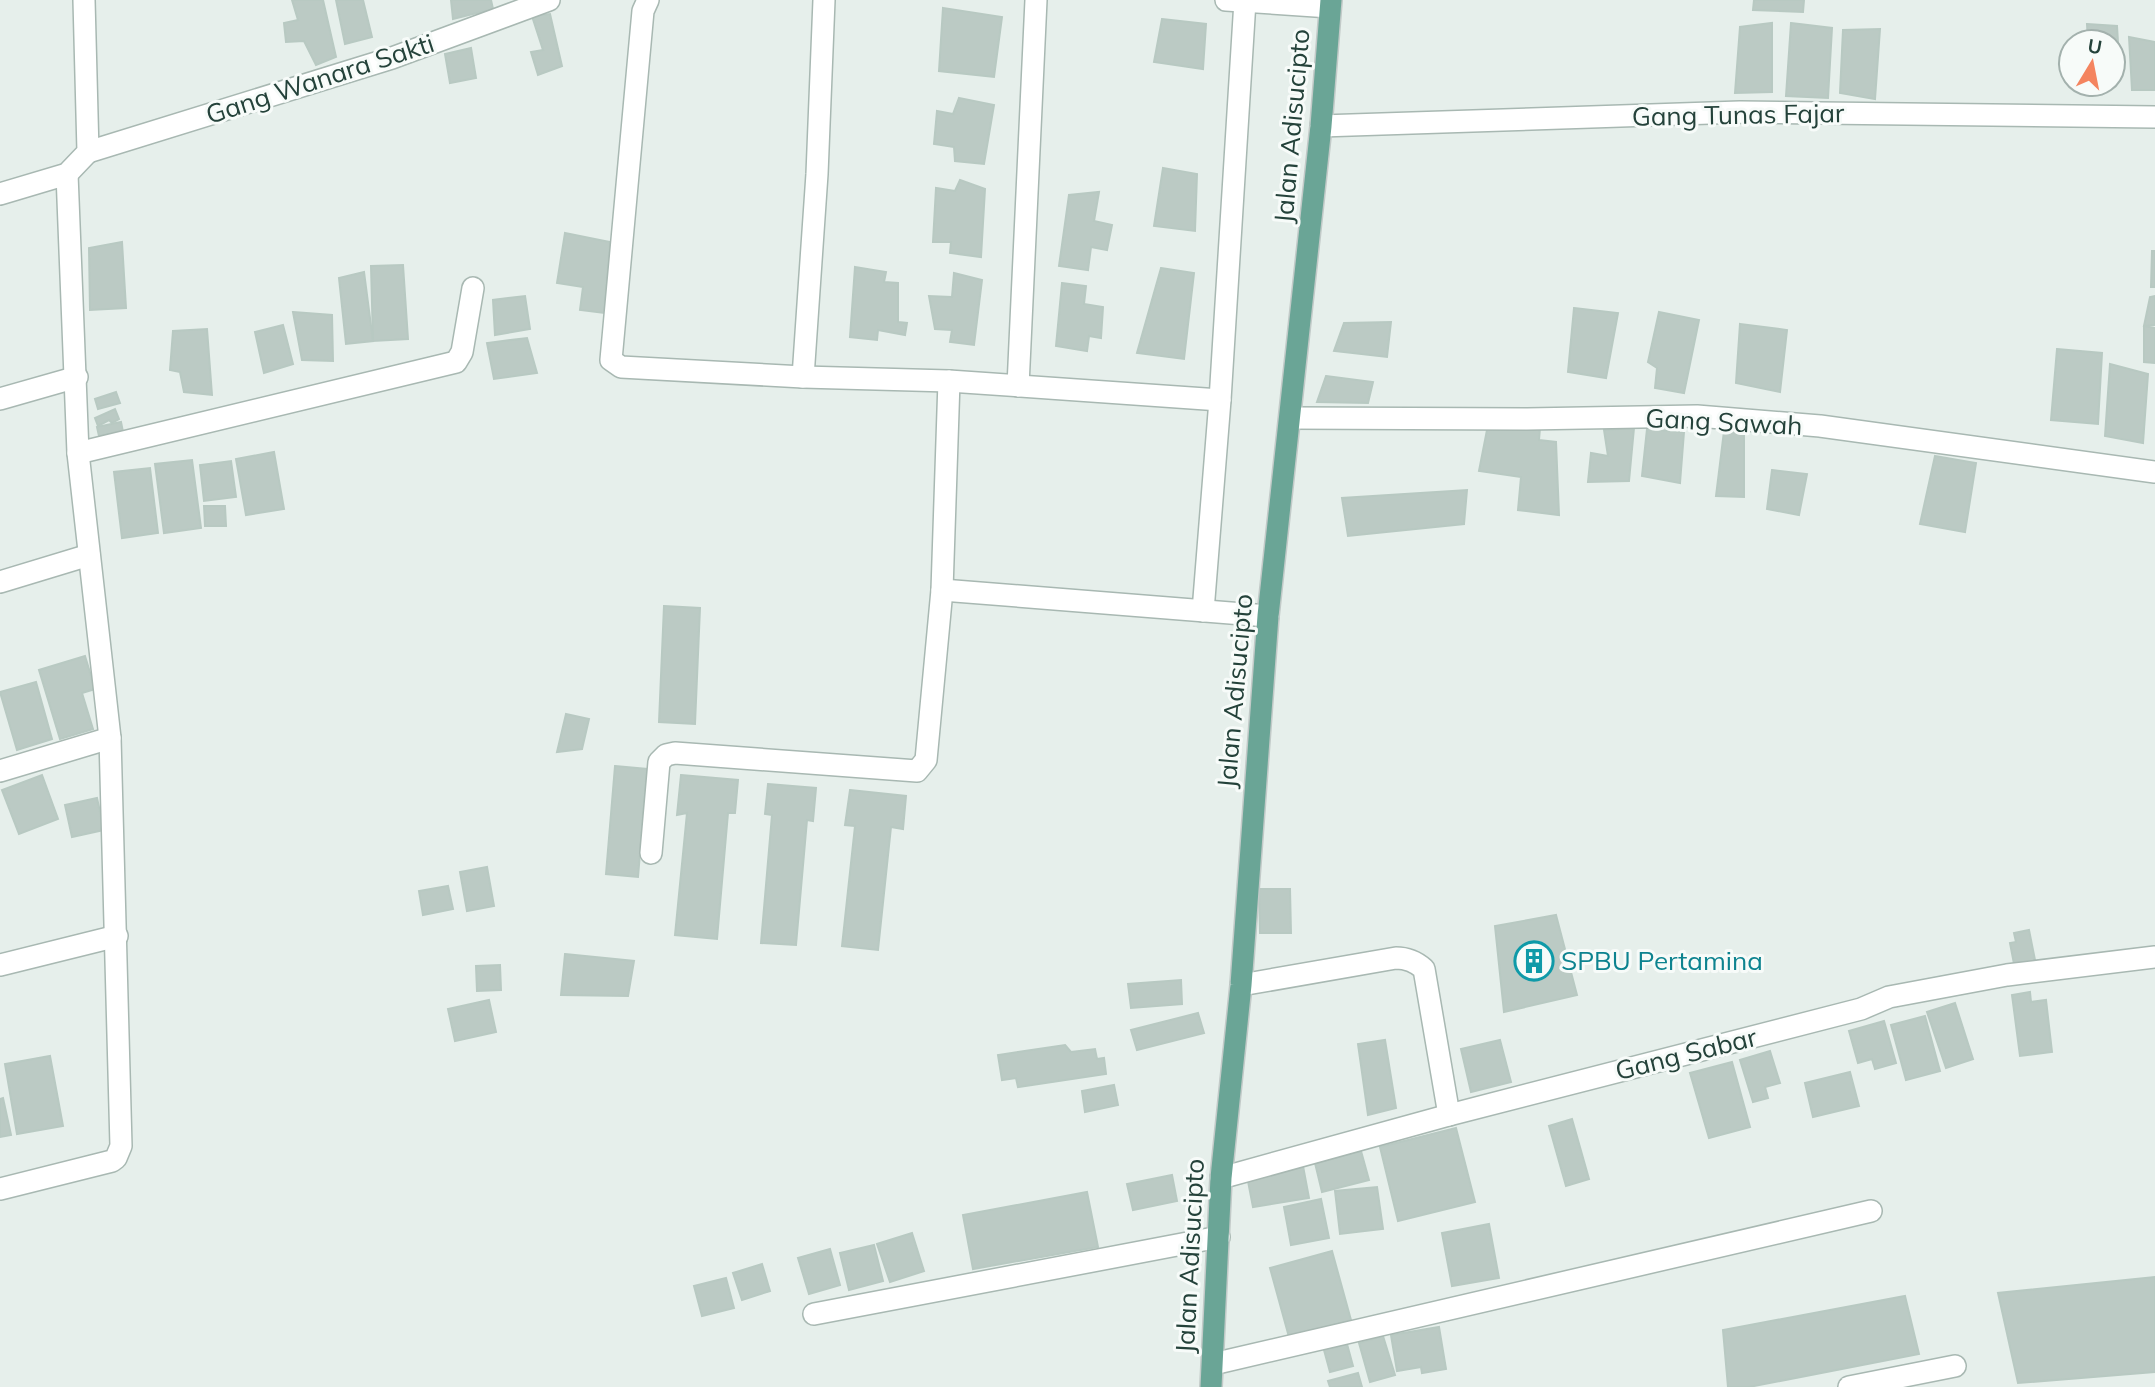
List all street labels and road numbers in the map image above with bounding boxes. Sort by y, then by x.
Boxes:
street label: Gang Wanara Sakti [202,26,438,131]
street label: Jalan Adisucipto [1267,27,1316,225]
street label: Gang Tunas Fajar [1631,96,1845,133]
street label: Gang Sawah [1645,401,1803,442]
street label: Jalan Adisucipto [1210,592,1259,790]
street label: Gang Sabar [1612,1020,1761,1087]
street label: Jalan Adisucipto [1168,1158,1211,1354]

